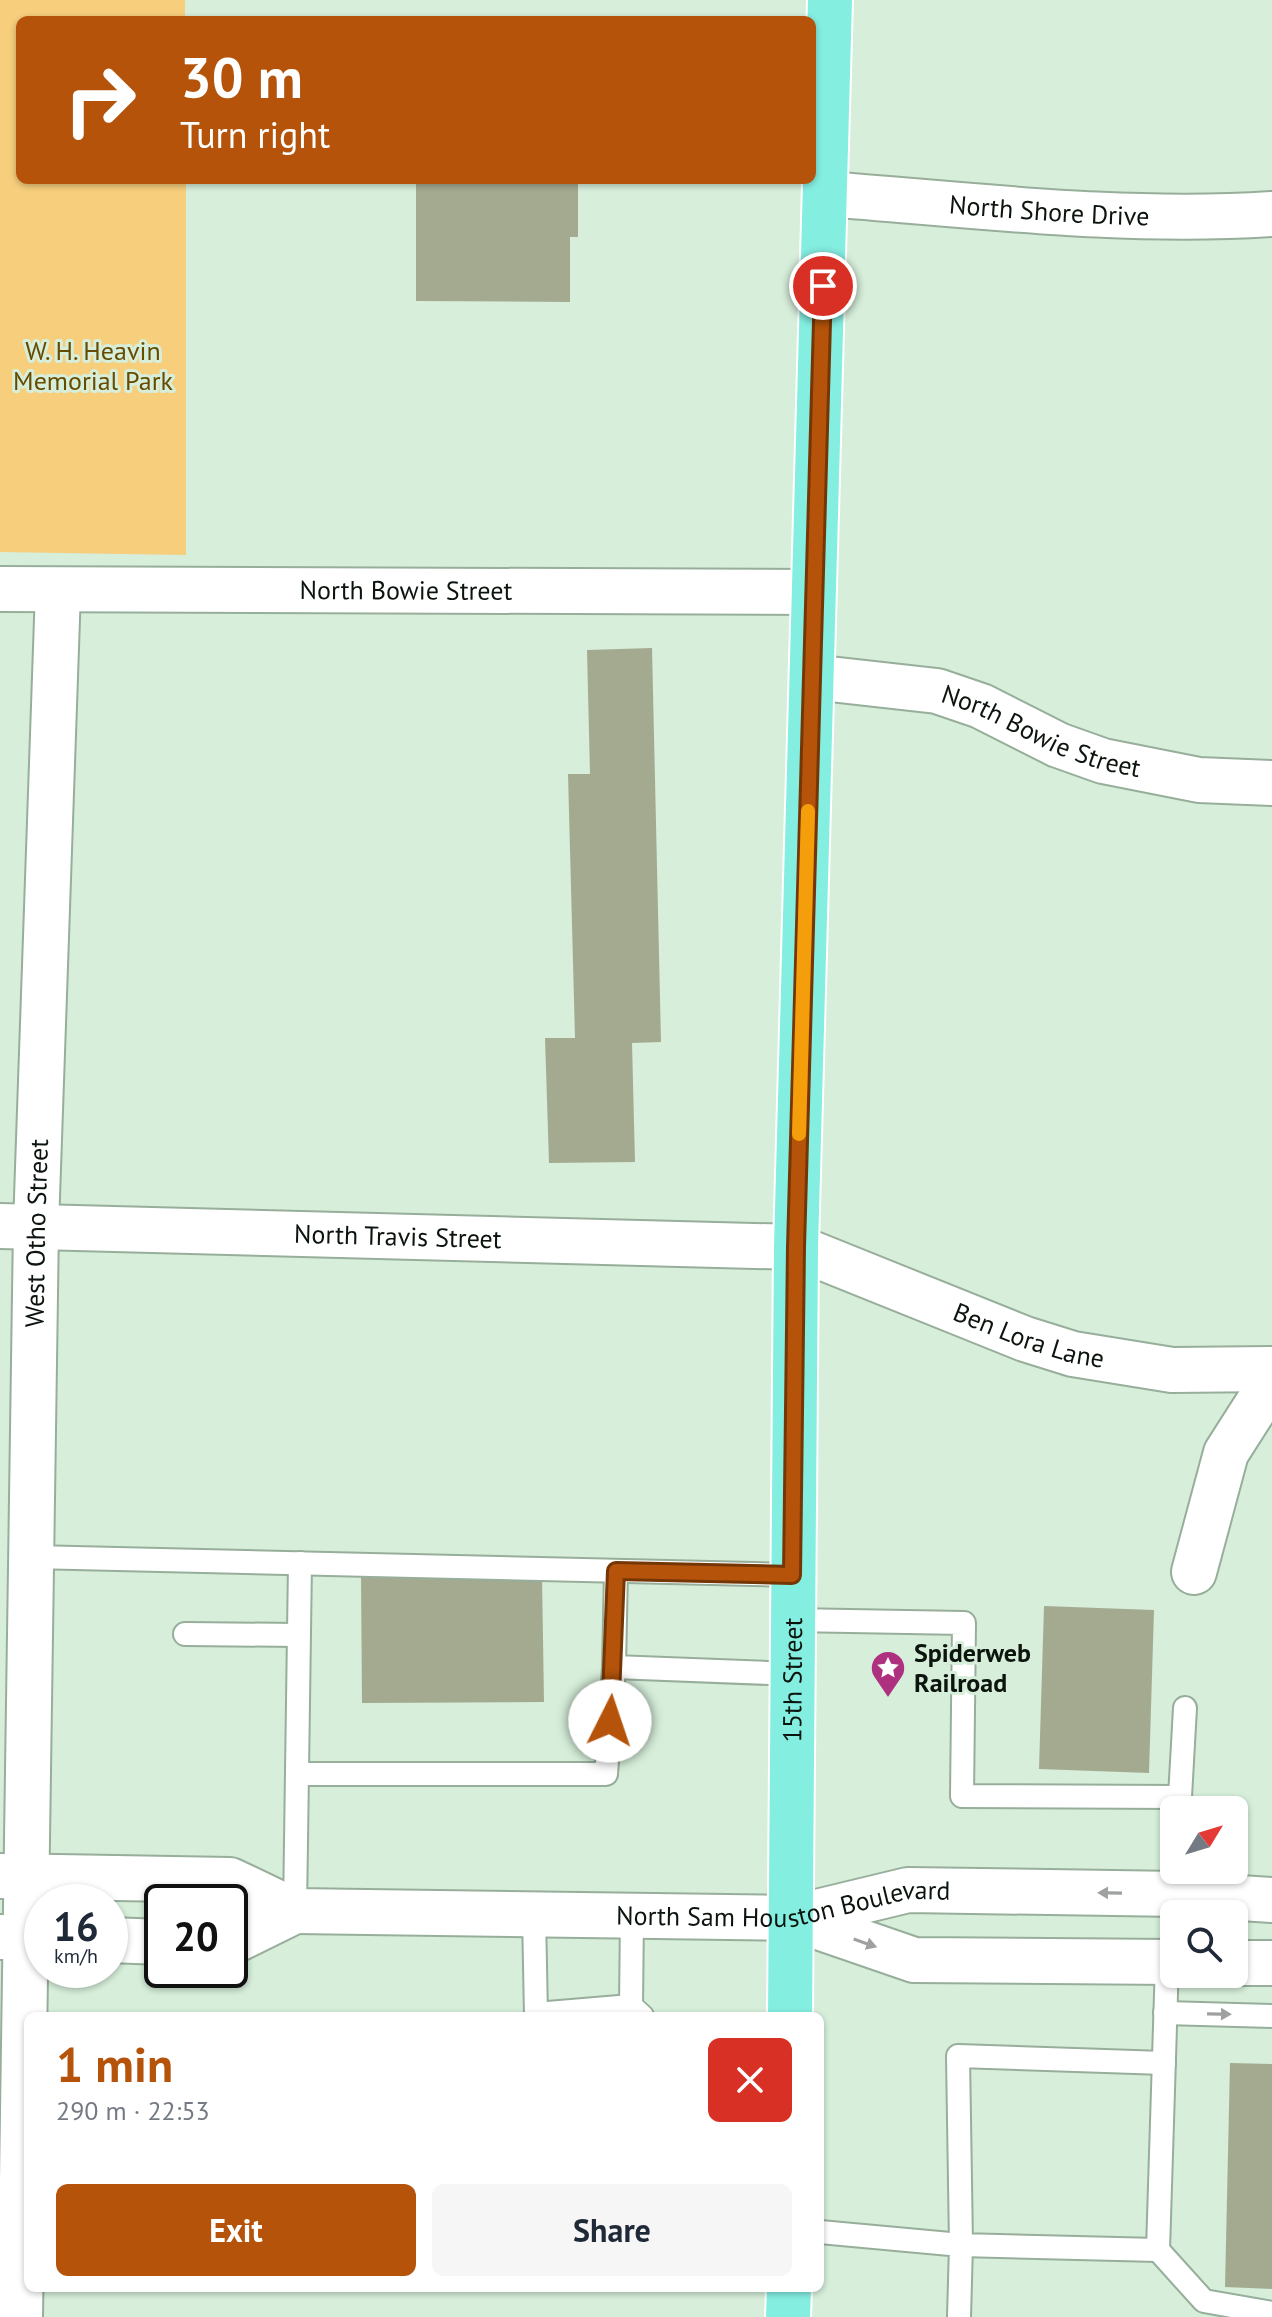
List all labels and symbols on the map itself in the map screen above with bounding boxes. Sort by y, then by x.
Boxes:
street label: North Shore Drive [948,187,1150,232]
pin [789,252,857,320]
park label: W. H. Heavin Memorial Park [13,334,173,397]
street label: North Bowie Street [300,573,513,607]
street label: North Bowie Street [937,677,1144,784]
street label: West Otho Street [18,1138,55,1328]
street label: North Travis Street [294,1217,502,1255]
street label: Ben Lora Lane [949,1295,1107,1375]
street label: 15th Street [775,1617,809,1743]
place label: Spiderweb Railroad [914,1636,1031,1699]
place icon: Spiderweb Railroad [869,1649,907,1699]
position arrow [568,1679,652,1763]
north arrow [1160,1796,1248,1884]
street label: North Sam Houston Boulevard [616,1873,951,1935]
speed limit sign: 20 [144,1884,248,1988]
one-way arrow [1097,1887,1122,1899]
one-way arrow [854,1938,878,1950]
one-way arrow [1207,2008,1232,2021]

